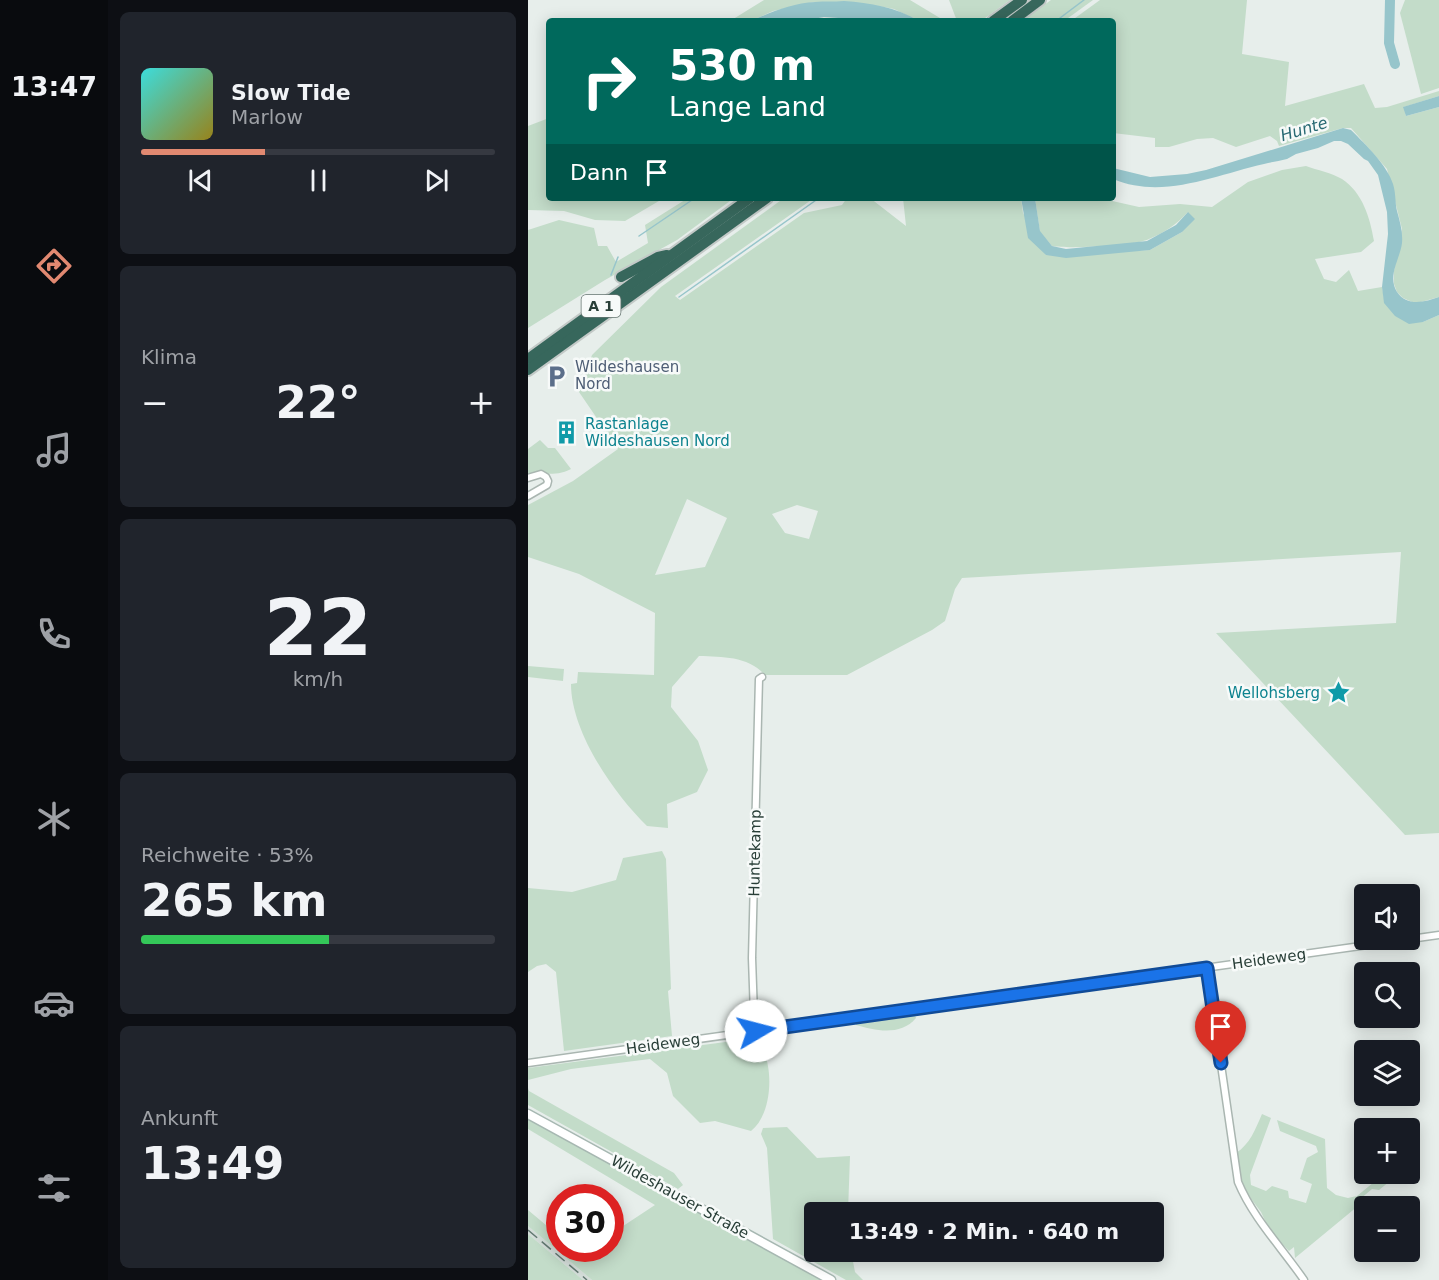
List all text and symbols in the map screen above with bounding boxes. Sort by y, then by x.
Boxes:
text: 530 m [669,41,815,90]
icon: right [570,42,648,120]
text: 13:47 [11,71,97,102]
text: Slow Tide [231,80,351,105]
text: Lange Land [669,91,826,122]
text: Marlow [231,105,303,129]
water label: Hunte [1278,113,1330,145]
icon: arrive [640,156,673,189]
text: Dann [570,160,628,185]
icon: previous [184,164,217,197]
icon: pause [302,164,335,197]
icon: next [420,164,453,197]
icon: directions [33,245,75,287]
road number: A 1 [582,295,620,317]
text: Klima [141,345,197,369]
place label: Wildeshausen Nord [575,358,679,393]
parking icon: Wildeshausen Nord [544,363,570,389]
text: 22° [275,376,361,429]
text: − [141,383,169,422]
text: + [467,383,495,422]
place label: Rastanlage Wildeshausen Nord [585,415,730,450]
building icon: Rastanlage Wildeshausen Nord [554,420,580,446]
icon: music [33,429,75,471]
text: 22 [264,583,372,673]
icon: phone [33,613,75,655]
text: km/h [293,667,343,691]
place icon: Wellohsberg [1325,680,1351,706]
place label: Wellohsberg [1228,684,1320,702]
icon: climate [33,798,75,840]
street label: Huntekamp [745,809,765,897]
text: Reichweite · 53% [141,843,313,867]
text: 265 km [141,874,327,927]
map controls [1354,884,1420,1262]
button: sound [1354,884,1420,950]
street label: Heideweg [1231,945,1307,973]
button: search [1354,962,1420,1028]
icon: car [33,982,75,1024]
position arrow [724,999,788,1063]
pin [1195,1001,1246,1063]
icon: arrive [1204,1010,1237,1043]
street label: Heideweg [625,1030,701,1058]
button: layers [1354,1040,1420,1106]
text: Ankunft [141,1106,218,1130]
button: + [1354,1118,1420,1184]
text: 13:49 [141,1137,284,1190]
street label: Wildeshauser Straße [608,1152,752,1242]
icon: filters [33,1167,75,1209]
speed limit sign: 30 [546,1184,624,1262]
button: − [1354,1196,1420,1262]
text: 13:49 · 2 Min. · 640 m [849,1219,1119,1244]

